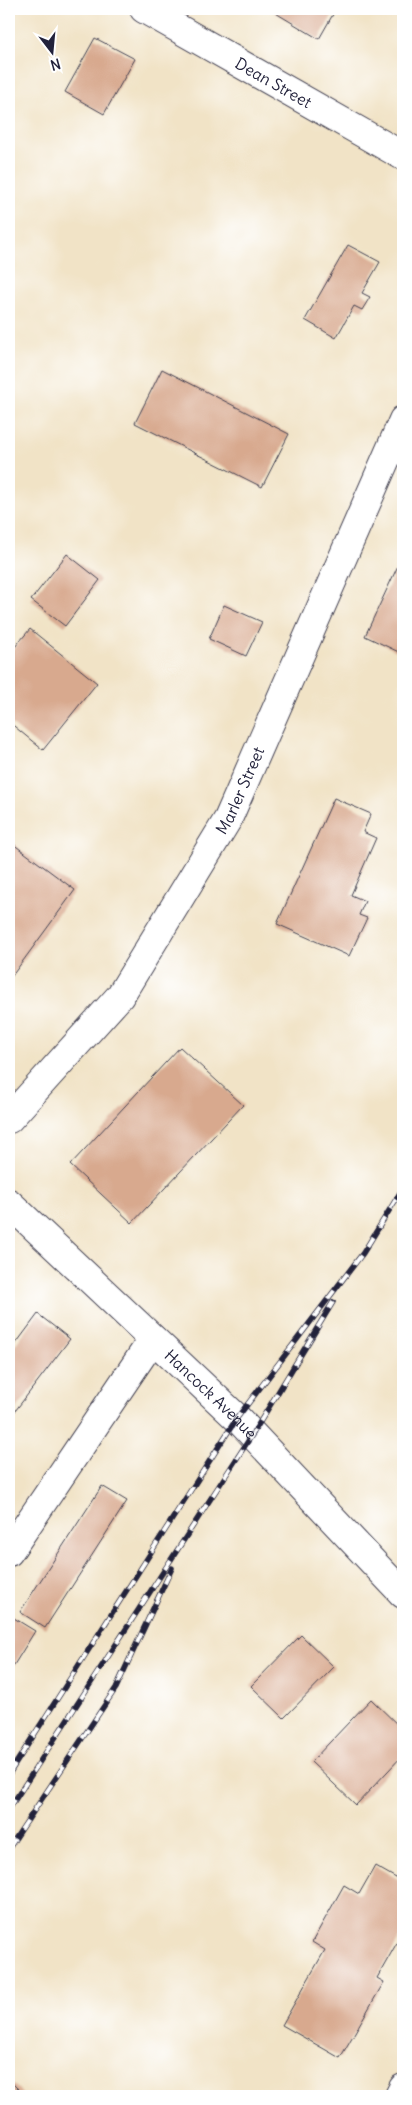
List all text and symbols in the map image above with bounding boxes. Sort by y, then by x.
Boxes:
north arrow [28,28,78,78]
street label: Dean Street [232,53,316,113]
text: N [48,55,63,74]
street label: Marler Street [211,743,269,838]
street label: Hancock Avenue [160,1345,261,1443]

